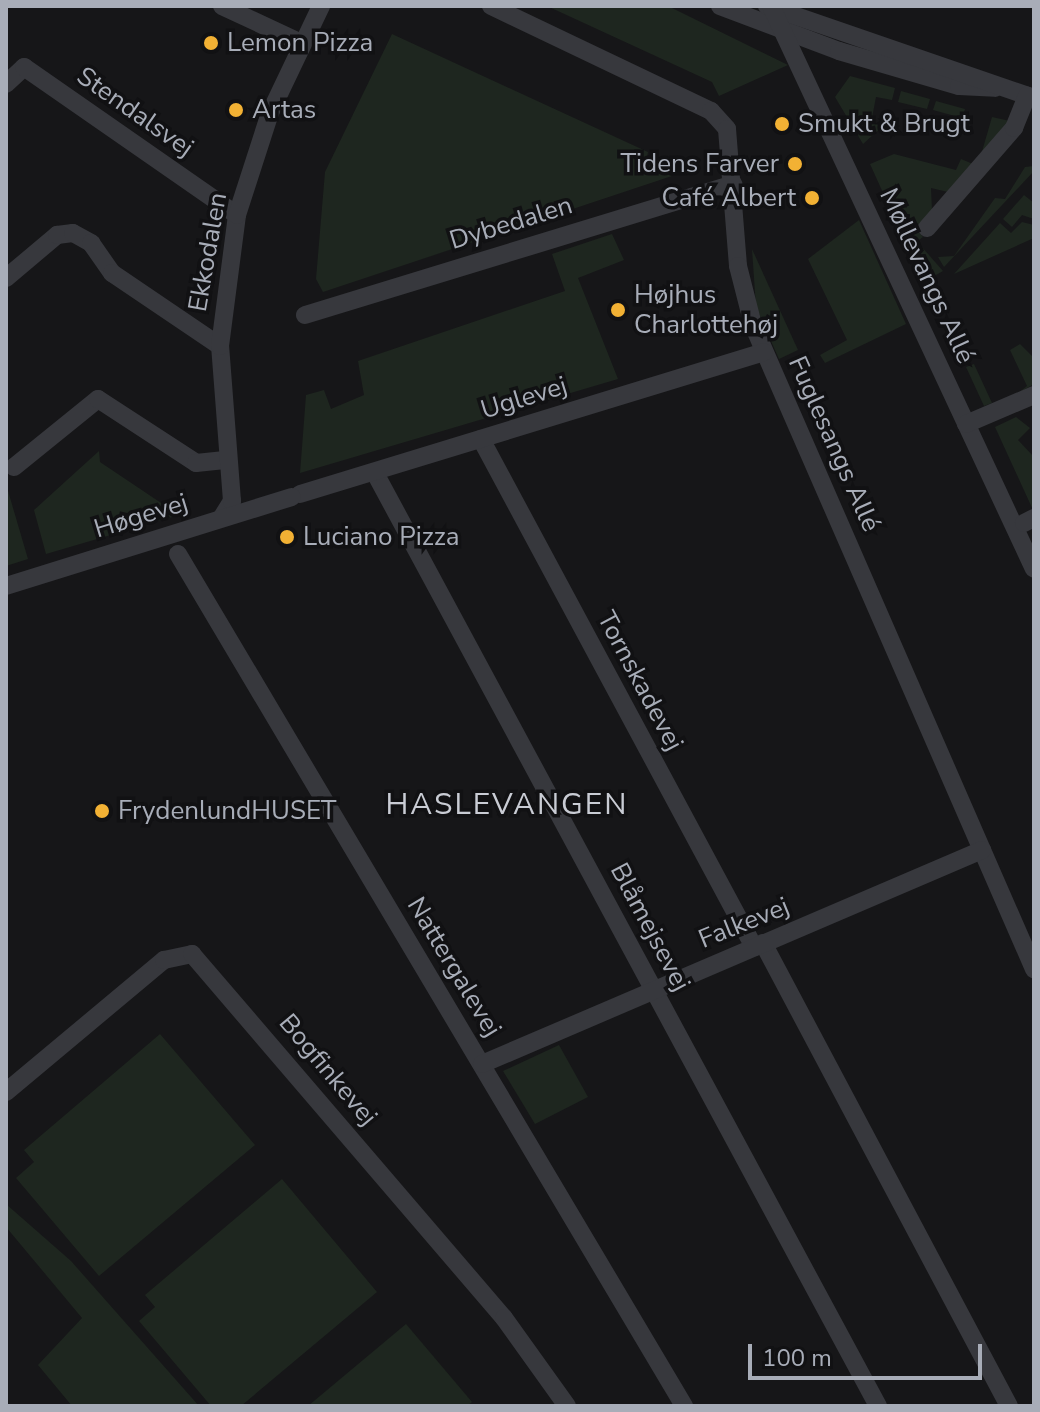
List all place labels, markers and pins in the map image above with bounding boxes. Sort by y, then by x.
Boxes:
place label: Lemon Pizza [227,27,373,59]
marker: Lemon Pizza [202,34,220,52]
place label: Artas [252,94,316,126]
marker: Artas [227,101,245,119]
place label: Smukt & Brugt [798,108,970,140]
marker: Smukt & Brugt [773,115,791,133]
place label: Tidens Farver [620,148,779,180]
marker: Tidens Farver [786,155,804,173]
place label: Café Albert [662,182,796,214]
marker: Café Albert [803,189,821,207]
place label: Højhus Charlottehøj [634,279,778,340]
marker: Højhus Charlottehøj [609,301,627,319]
place label: Luciano Pizza [303,521,459,553]
marker: Luciano Pizza [278,528,296,546]
place label: FrydenlundHUSET [118,795,336,827]
marker: FrydenlundHUSET [93,802,111,820]

